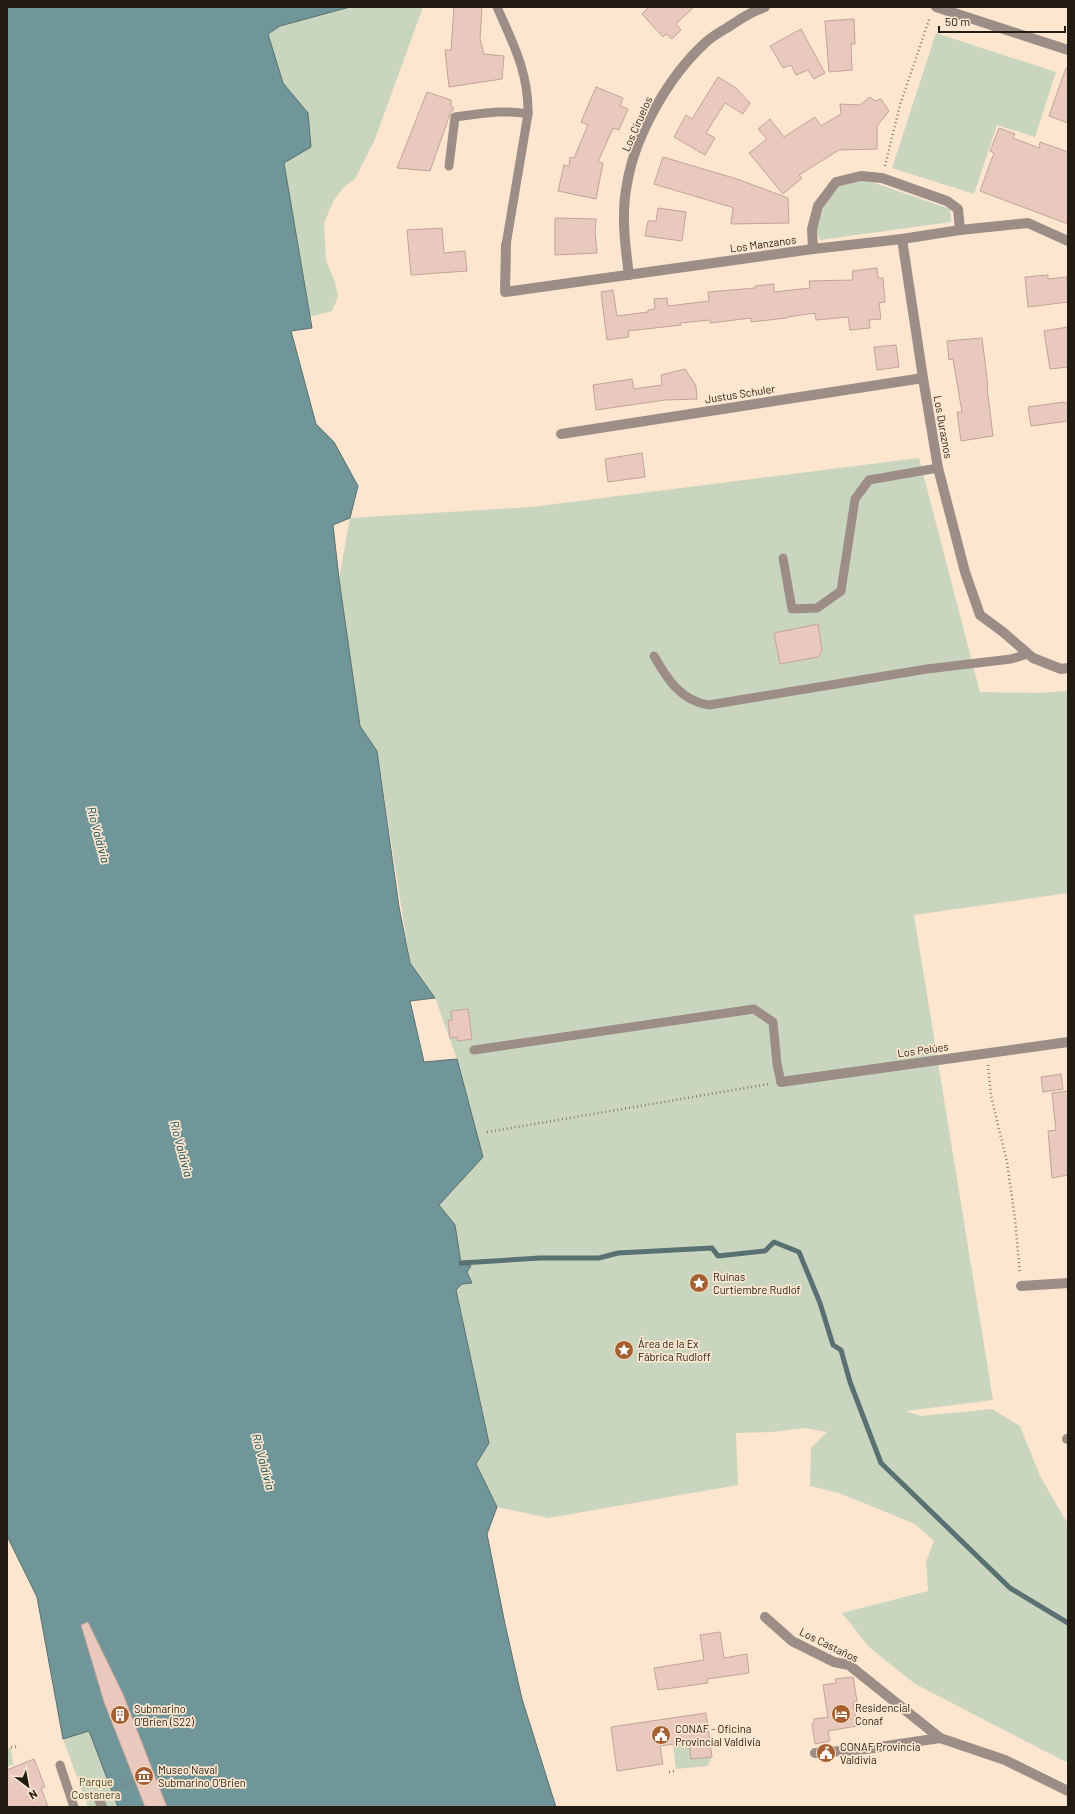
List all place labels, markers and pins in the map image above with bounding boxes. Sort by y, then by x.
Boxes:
place label: Ruinas Curtiembre Rudlof [713,1270,801,1296]
place icon: Ruinas Curtiembre Rudlof [688,1272,710,1294]
place label: Área de la Ex Fábrica Rudloff [638,1337,711,1363]
place icon: Área de la Ex Fábrica Rudloff [613,1339,635,1361]
place label: Residencial Conaf [855,1701,910,1727]
place label: Submarino O'Brien (S22) [134,1702,194,1728]
hotel icon: Residencial Conaf [830,1703,852,1725]
building icon: Submarino O'Brien (S22) [109,1704,131,1726]
place label: CONAF - Oficina Provincial Valdivia [675,1722,761,1748]
public building icon: CONAF - Oficina Provincial Valdivia [650,1724,672,1746]
place label: CONAF Provincia Valdivia [840,1740,920,1766]
public building icon: CONAF Provincia Valdivia [815,1742,837,1764]
place label: Museo Naval Submarino O’Brien [158,1763,246,1789]
museum icon: Museo Naval Submarino O’Brien [133,1765,155,1787]

